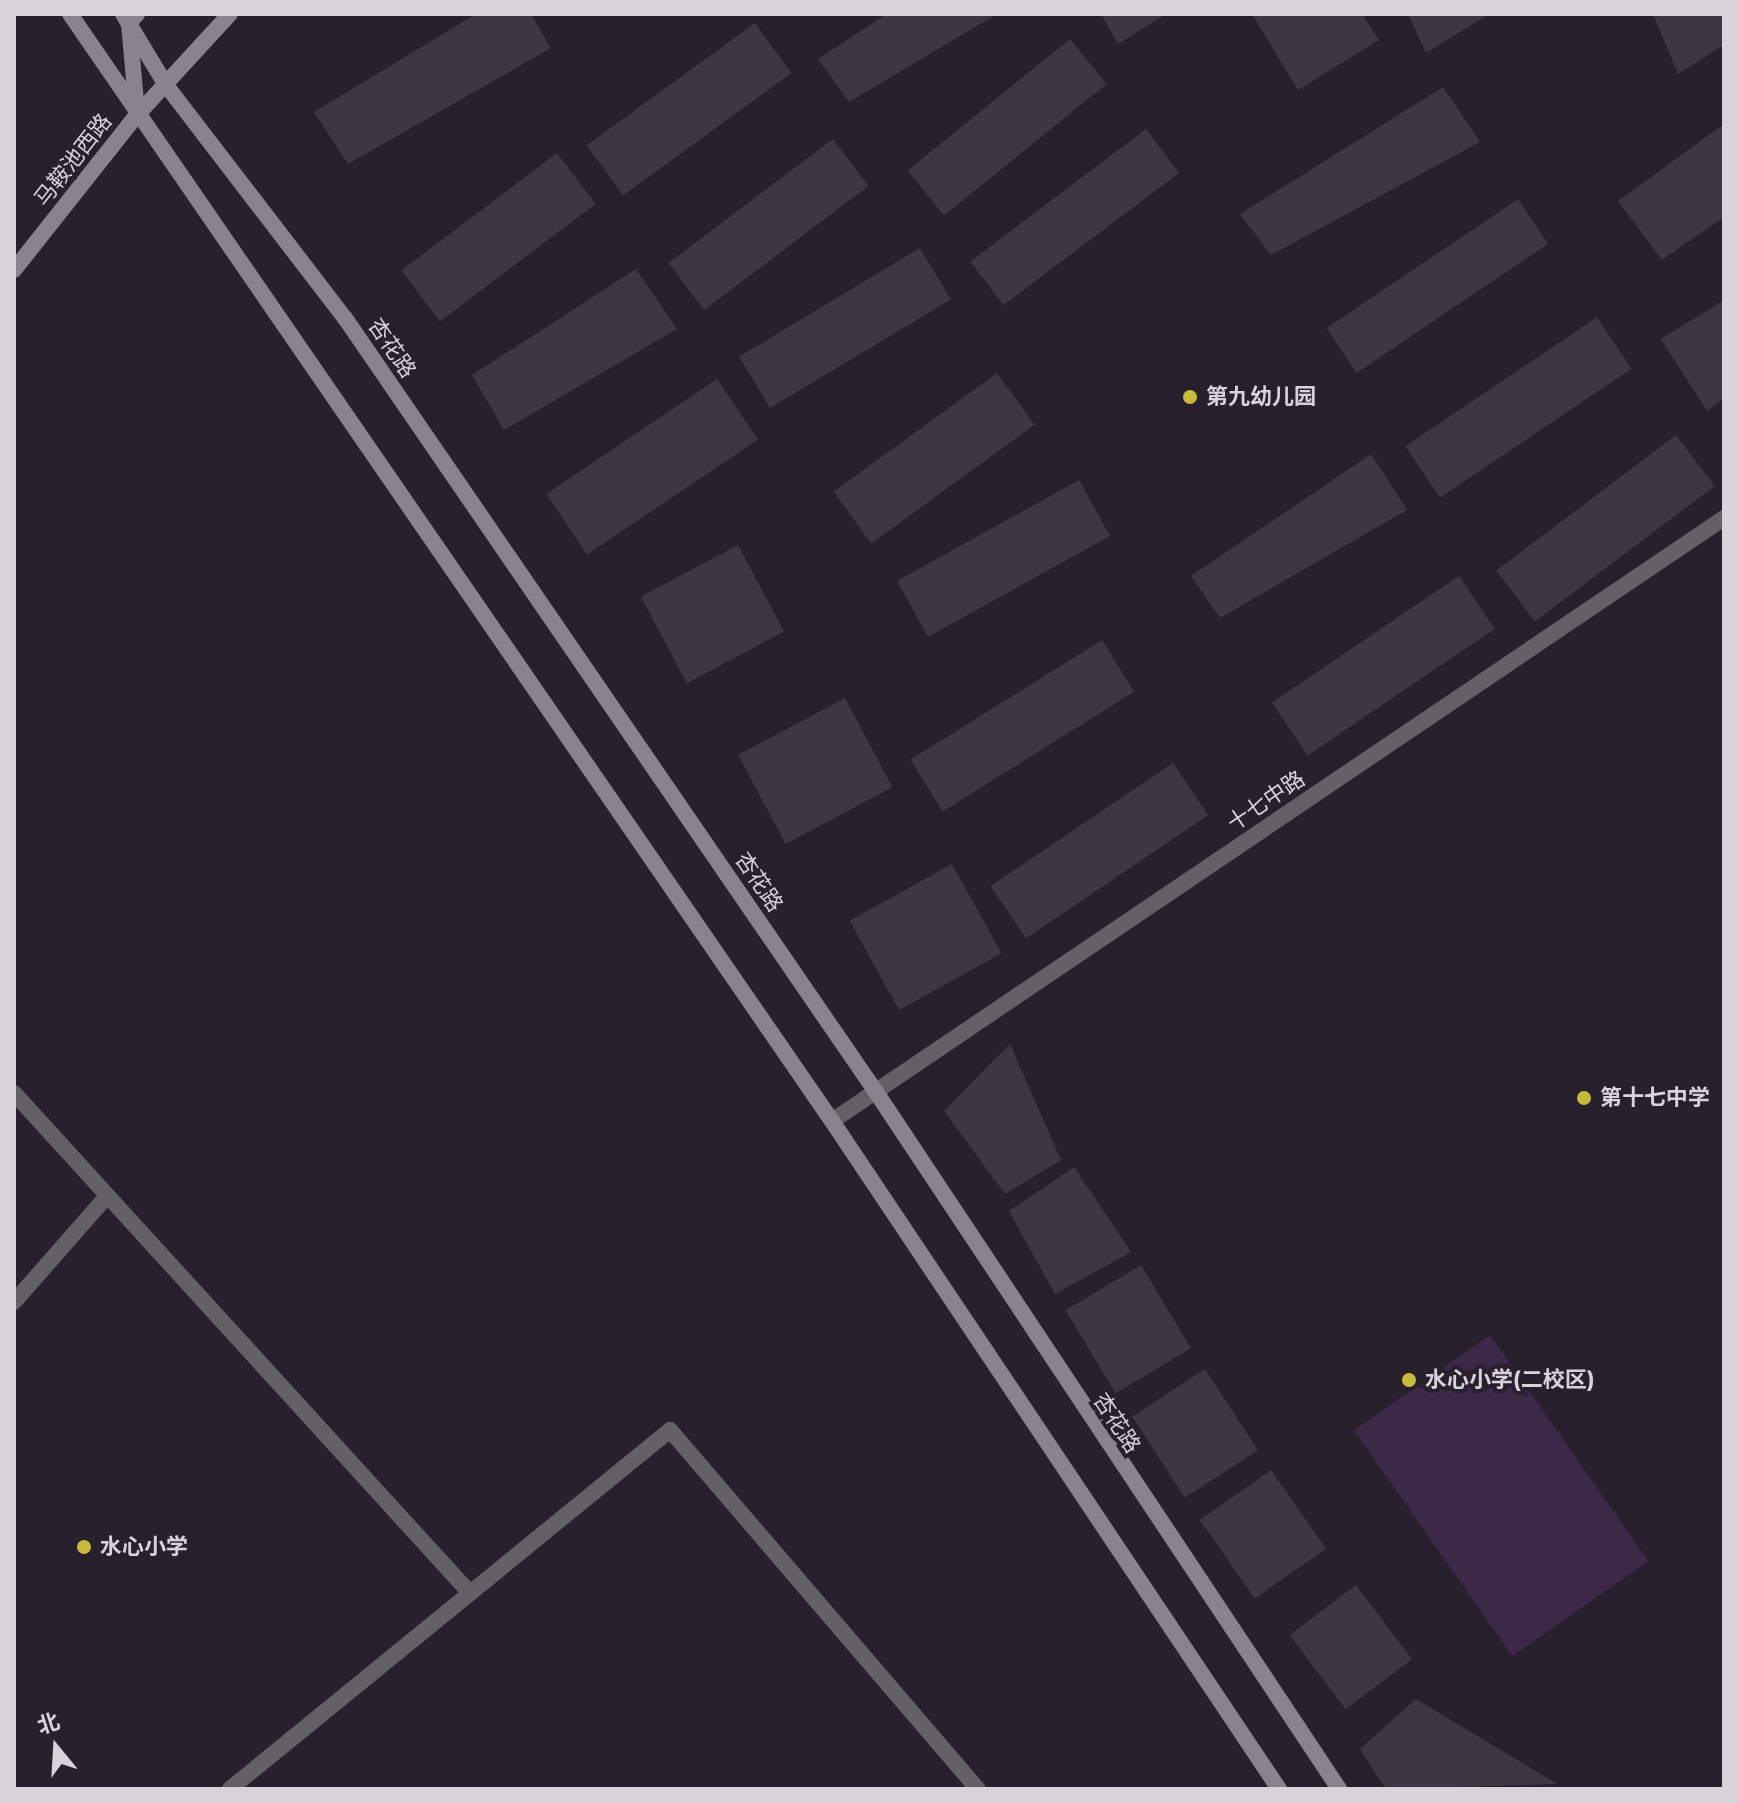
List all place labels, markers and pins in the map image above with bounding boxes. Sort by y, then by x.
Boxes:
place label: 第九幼儿园 [1206,384,1316,410]
marker: 第九幼儿园 [1181,388,1199,406]
place label: 第十七中学 [1600,1085,1710,1111]
marker: 第十七中学 [1575,1089,1593,1107]
place label: 水心小学(二校区) [1425,1367,1595,1393]
marker: 水心小学(二校区) [1400,1371,1418,1389]
place label: 水心小学 [100,1534,188,1560]
marker: 水心小学 [75,1538,93,1556]

